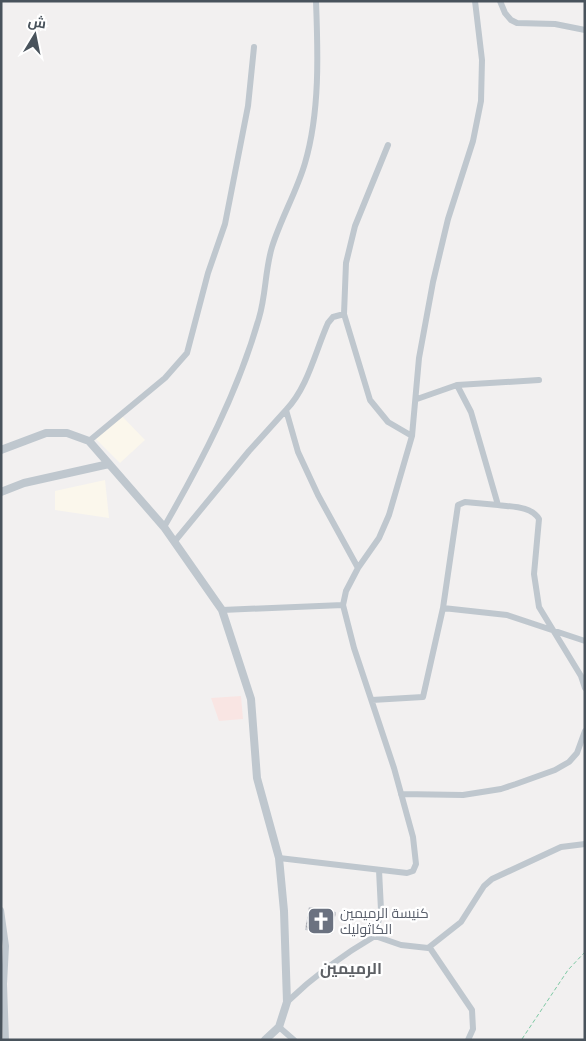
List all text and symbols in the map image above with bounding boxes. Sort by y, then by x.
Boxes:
north arrow [10,10,60,60]
text: ش [27,13,48,33]
place label: كنيسة الرميمين الكاثوليك [340,905,429,938]
church icon: كنيسة الرميمين الكاثوليك [306,906,336,936]
district label: الرميمين [320,959,382,978]

